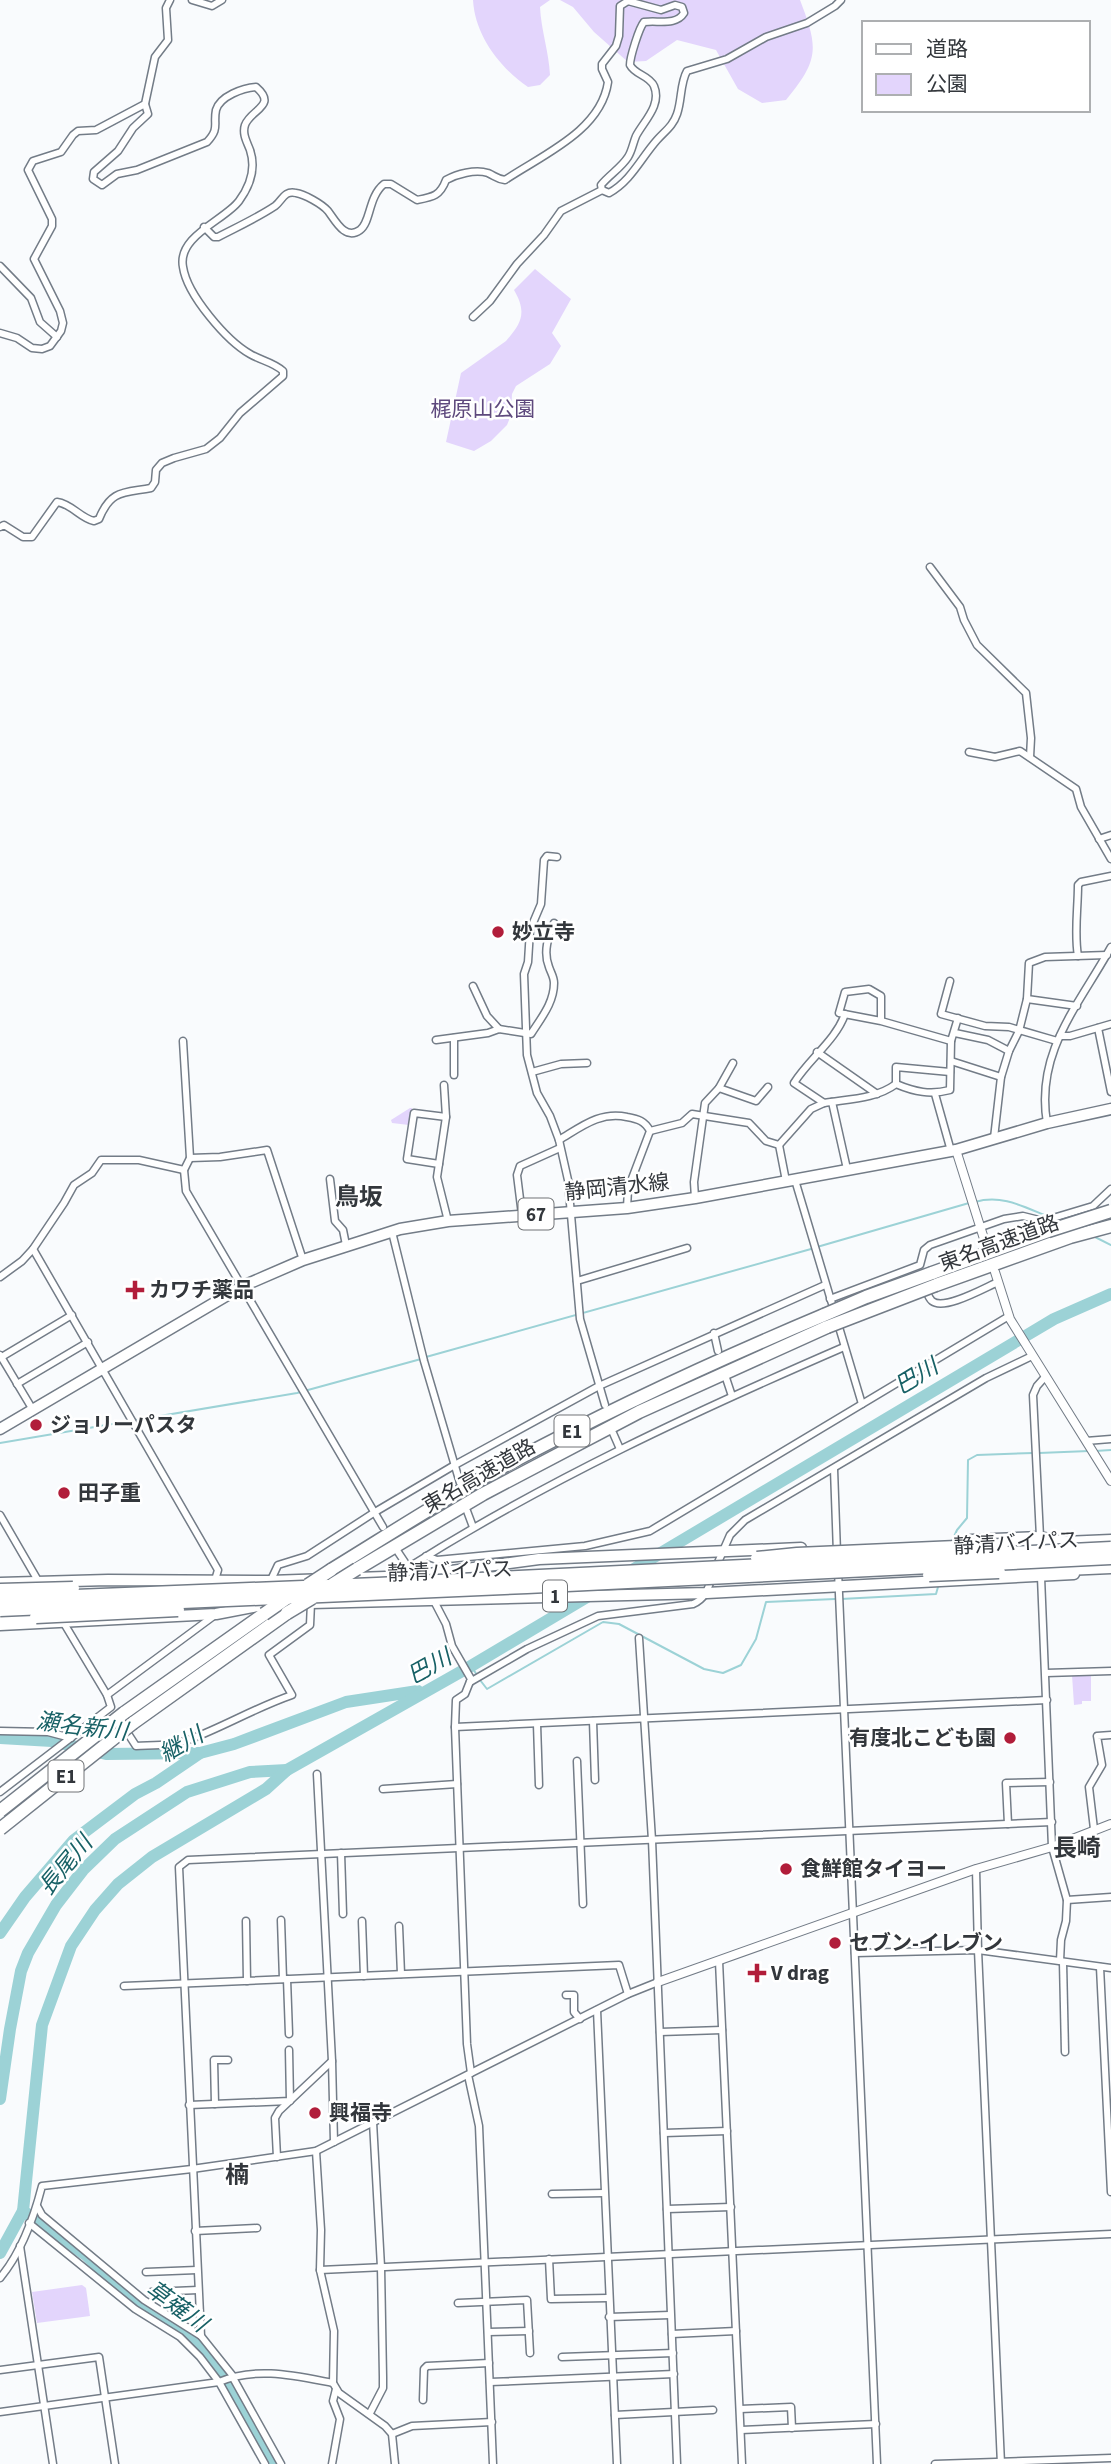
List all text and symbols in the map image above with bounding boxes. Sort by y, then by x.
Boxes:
legend [862,21,1090,112]
text: 道路 [926,34,968,64]
text: 公園 [926,69,968,99]
park label: 梶原山公園 [431,394,536,424]
place label: 妙立寺 [512,917,575,947]
marker: 妙立寺 [490,924,506,940]
street label: 静岡清水線 [563,1167,671,1207]
district label: 鳥坂 [335,1180,383,1215]
road number: 67 [518,1198,554,1230]
street label: 東名高速道路 [935,1207,1063,1279]
place label: カワチ薬品 [149,1275,254,1305]
marker: カワチ薬品 [127,1282,143,1298]
water label: 巴川 [888,1349,947,1402]
place label: ジョリーパスタ [50,1410,197,1440]
road number: E1 [554,1415,590,1446]
marker: ジョリーパスタ [28,1417,44,1433]
street label: 東名高速道路 [417,1432,541,1520]
place label: 田子重 [78,1478,141,1508]
marker: 田子重 [56,1485,72,1501]
street label: 静清バイパス [953,1525,1079,1561]
street label: 静清バイパス [387,1554,513,1588]
road number: 1 [543,1580,567,1612]
water label: 巴川 [401,1639,460,1692]
water label: 瀬名新川 [34,1705,133,1749]
water label: 継川 [153,1717,212,1770]
place label: 有度北こども園 [849,1723,996,1753]
marker: 有度北こども園 [1002,1730,1018,1746]
road number: E1 [48,1760,84,1792]
water label: 長尾川 [31,1826,102,1902]
district label: 長崎 [1053,1831,1101,1866]
place label: 食鮮館タイヨー [800,1854,947,1884]
marker: 食鮮館タイヨー [778,1861,794,1877]
place label: セブン-イレブン [849,1928,1003,1958]
marker: セブン-イレブン [827,1935,843,1951]
place label: V drag [770,1958,829,1988]
marker: V drag [749,1965,765,1981]
place label: 興福寺 [329,2098,392,2128]
marker: 興福寺 [307,2105,323,2121]
district label: 楠 [225,2158,249,2193]
water label: 草薙川 [139,2273,217,2342]

